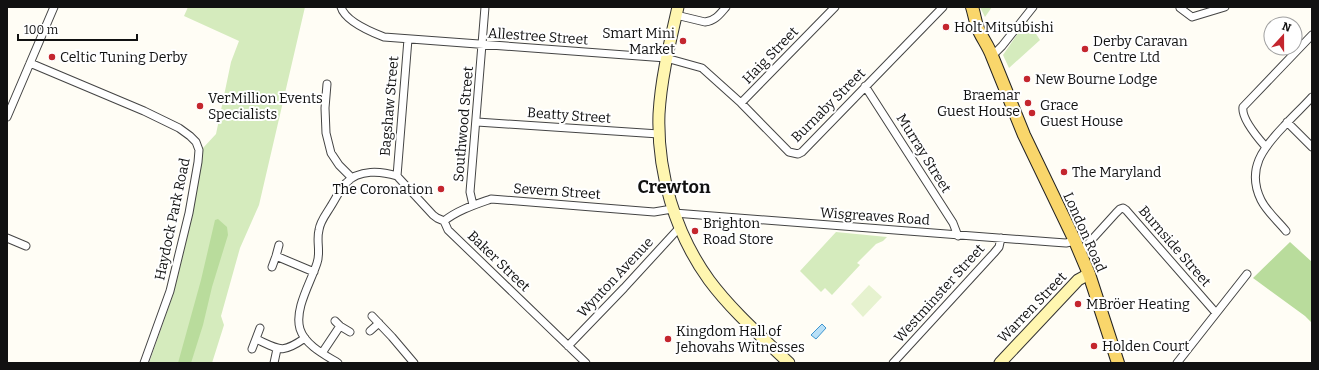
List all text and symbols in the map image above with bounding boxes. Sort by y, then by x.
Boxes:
scale bar [18,16,137,42]
north arrow [1263,16,1303,56]
place label: Holt Mitsubishi [954,19,1054,36]
text: N [1280,20,1293,35]
marker: Holt Mitsubishi [941,22,951,32]
text: 100 m [24,23,59,37]
street label: Haig Street [739,23,802,87]
street label: Allestree Street [487,25,589,48]
place label: Smart Mini Market [602,25,675,58]
place label: Derby Caravan Centre Ltd [1093,33,1188,66]
marker: Smart Mini Market [678,36,688,46]
marker: Derby Caravan Centre Ltd [1080,44,1090,54]
place label: Celtic Tuning Derby [60,49,188,66]
marker: Celtic Tuning Derby [47,52,57,62]
street label: Bagshaw Street [377,55,402,157]
street label: Burnaby Street [788,65,869,146]
street label: Southwood Street [450,66,477,183]
place label: New Bourne Lodge [1035,71,1157,88]
marker: New Bourne Lodge [1022,74,1032,84]
place label: Braemar Guest House [937,87,1020,120]
place label: VerMillion Events Specialists [208,90,323,123]
place label: Grace Guest House [1040,97,1123,130]
marker: Braemar Guest House [1023,98,1033,108]
marker: VerMillion Events Specialists [195,101,205,111]
street label: Beatty Street [527,104,611,127]
marker: Grace Guest House [1027,108,1037,118]
street label: Murray Street [893,111,955,196]
street label: Haydock Park Road [151,156,194,282]
place label: The Maryland [1072,164,1161,181]
marker: The Maryland [1059,167,1069,177]
district label: Crewton [638,176,711,198]
street label: Severn Street [513,180,601,203]
place label: The Coronation [333,181,433,198]
marker: The Coronation [436,184,446,194]
street label: London Road [1059,190,1110,275]
street label: Burnside Street [1135,202,1214,290]
street label: Wisgreaves Road [819,204,931,229]
place label: Brighton Road Store [703,215,773,248]
marker: Brighton Road Store [690,226,700,236]
street label: Baker Street [464,227,533,295]
street label: Wynton Avenue [574,234,657,321]
street label: Westminster Street [891,241,988,346]
street label: Warren Street [994,269,1070,346]
place label: MBröer Heating [1086,296,1190,313]
marker: MBröer Heating [1073,299,1083,309]
place label: Kingdom Hall of Jehovahs Witnesses [675,323,805,356]
marker: Kingdom Hall of Jehovahs Witnesses [663,334,673,344]
place label: Holden Court [1102,338,1189,355]
marker: Holden Court [1089,341,1099,351]

